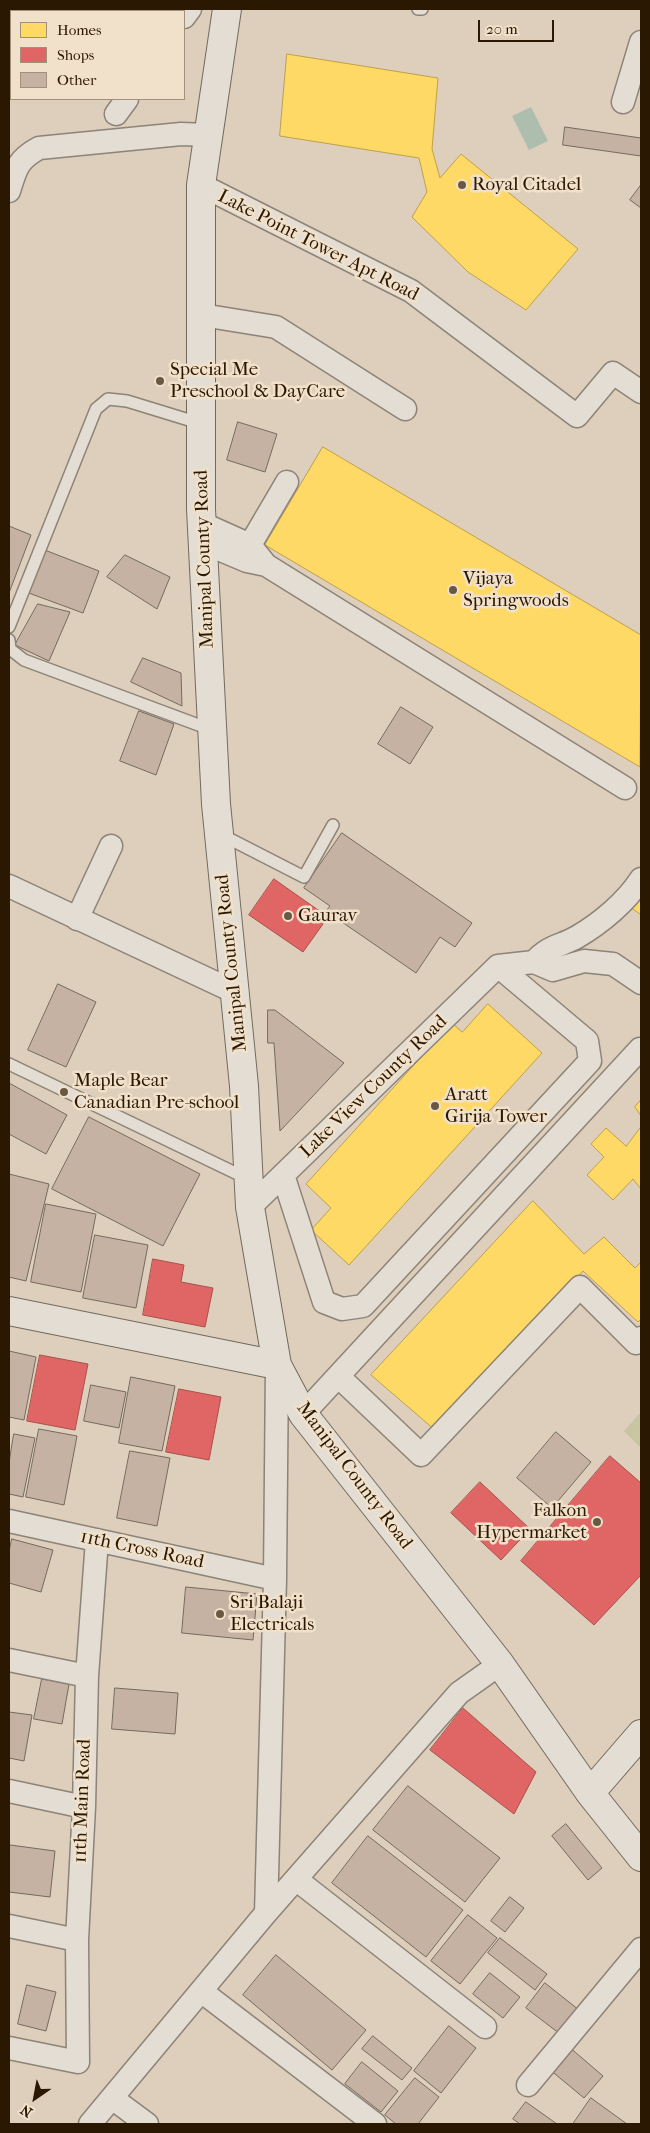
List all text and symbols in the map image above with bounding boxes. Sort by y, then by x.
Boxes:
legend [10,10,185,100]
scale bar [480,10,556,42]
text: 20 m [486,20,518,38]
text: Homes [57,21,102,39]
text: Shops [57,46,94,64]
text: Other [57,71,96,89]
place label: Royal Citadel [472,174,581,196]
marker: Royal Citadel [456,179,468,191]
street label: Lake Point Tower Apt Road [214,185,422,307]
place label: Special Me Preschool & DayCare [170,359,345,403]
marker: Special Me Preschool & DayCare [154,375,166,387]
street label: Manipal County Road [190,469,220,649]
place label: Vijaya Springwoods [463,568,569,612]
marker: Vijaya Springwoods [447,584,459,596]
street label: Manipal County Road [211,873,253,1053]
place label: Gaurav [298,905,357,927]
marker: Gaurav [282,910,294,922]
street label: Lake View County Road [296,1011,452,1163]
place label: Maple Bear Canadian Pre-school [74,1070,239,1114]
place label: Aratt Girija Tower [445,1084,547,1128]
marker: Maple Bear Canadian Pre-school [58,1086,70,1098]
marker: Aratt Girija Tower [429,1100,441,1112]
street label: Manipal County Road [291,1398,417,1554]
place label: Falkon Hypermarket [476,1500,587,1544]
marker: Falkon Hypermarket [591,1516,603,1528]
street label: 11th Cross Road [78,1526,206,1574]
place label: Sri Balaji Electricals [230,1592,314,1636]
marker: Sri Balaji Electricals [214,1608,226,1620]
street label: 11th Main Road [69,1739,97,1863]
north arrow [10,2073,60,2123]
text: N [17,2101,36,2121]

